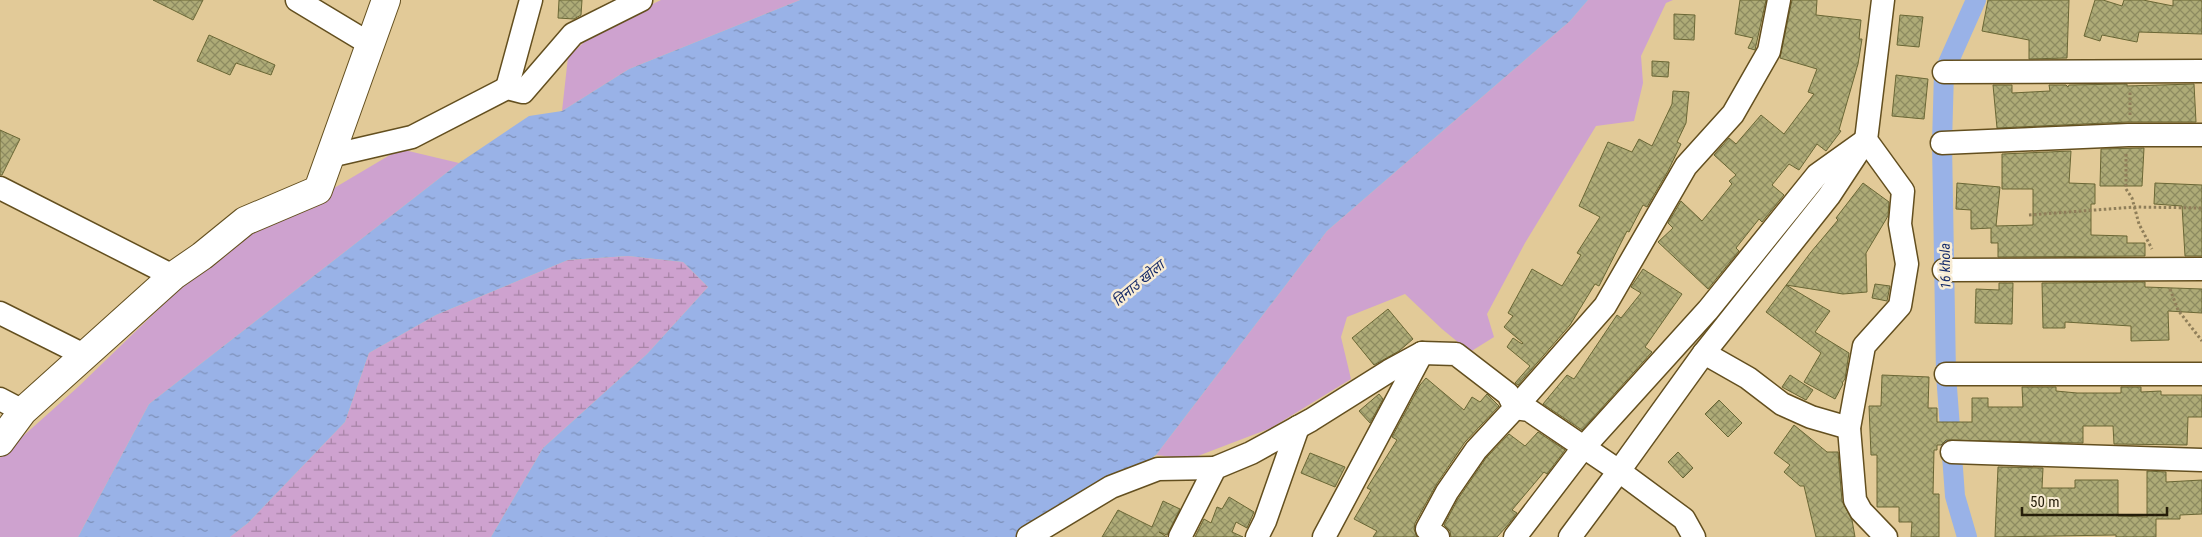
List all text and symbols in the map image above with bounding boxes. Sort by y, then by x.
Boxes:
water label: 16 khola [1937,243,1953,289]
water label: तिनाउ खोला [1109,255,1169,309]
scale bar [2022,484,2167,516]
text: 50 m [2030,493,2060,511]

